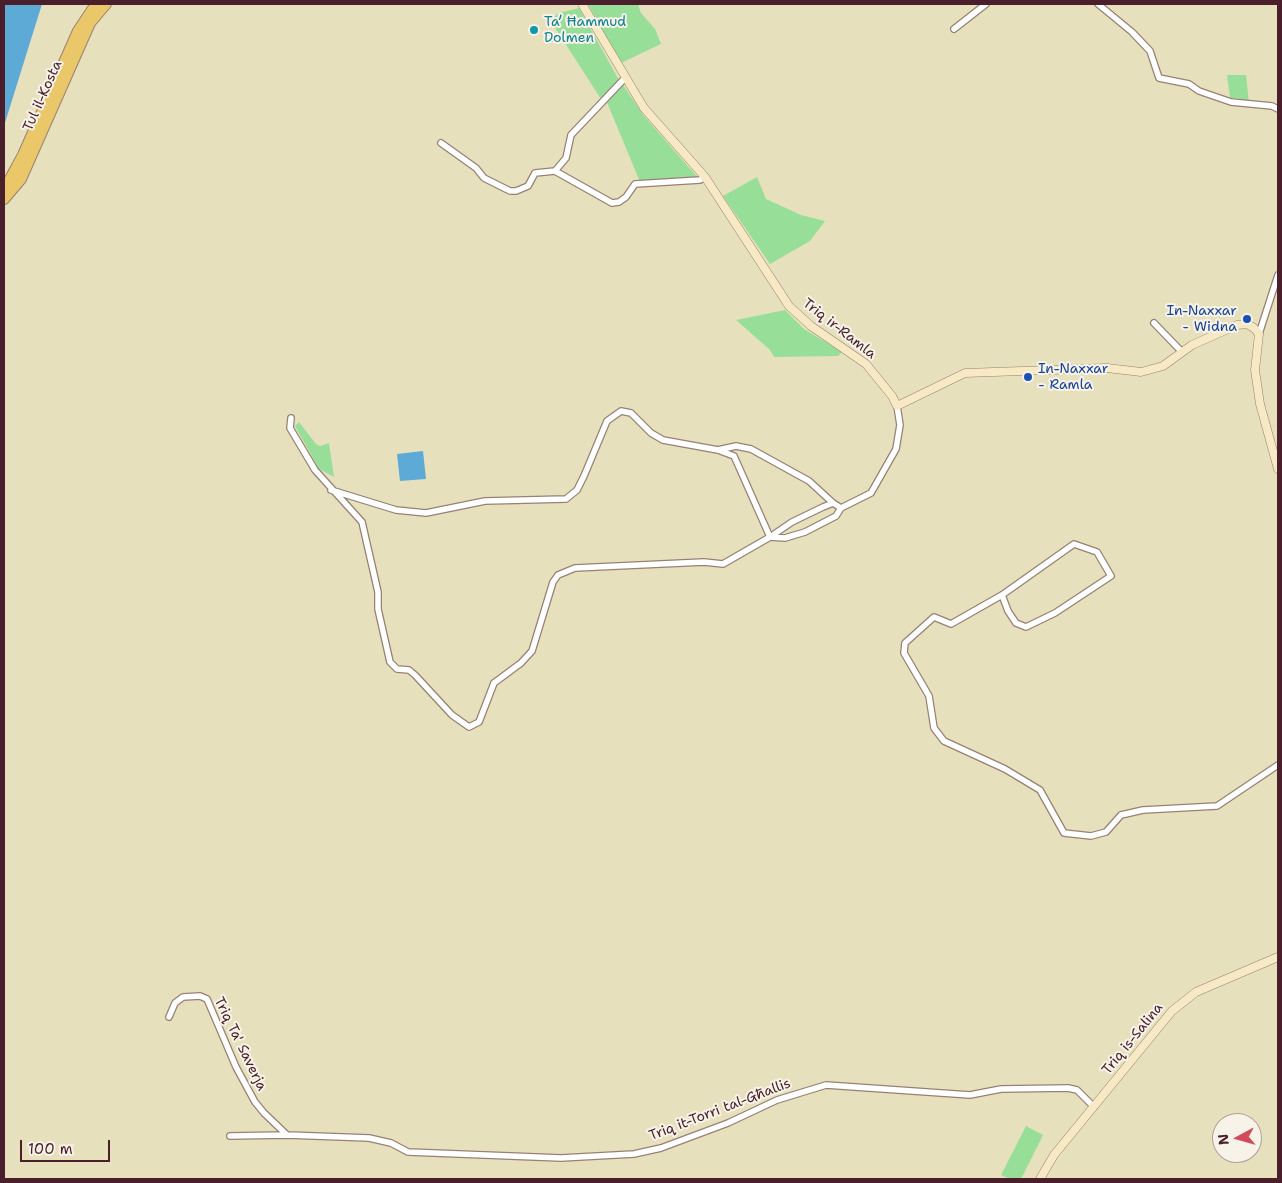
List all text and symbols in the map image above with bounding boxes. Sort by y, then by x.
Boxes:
place label: Ta’ Ħammud Dolmen [544,14,626,46]
marker: Ta’ Ħammud Dolmen [528,24,540,36]
street label: Tul il-Kosta [20,58,66,134]
street label: Triq ir-Ramla [799,295,879,363]
place label: In-Naxxar - Widna [1167,303,1237,336]
marker: In-Naxxar - Widna [1241,313,1253,325]
place label: In-Naxxar - Ramla [1038,361,1108,394]
marker: In-Naxxar - Ramla [1022,371,1034,383]
street label: Triq Ta' Saverja [210,994,270,1094]
street label: Triq is-Salina [1099,1000,1167,1078]
street label: Triq it-Torri tal-Għallis [647,1075,793,1145]
north arrow [1212,1113,1262,1163]
scale bar [22,1130,112,1162]
text: N [1214,1133,1233,1146]
text: 100 m [28,1139,73,1159]

